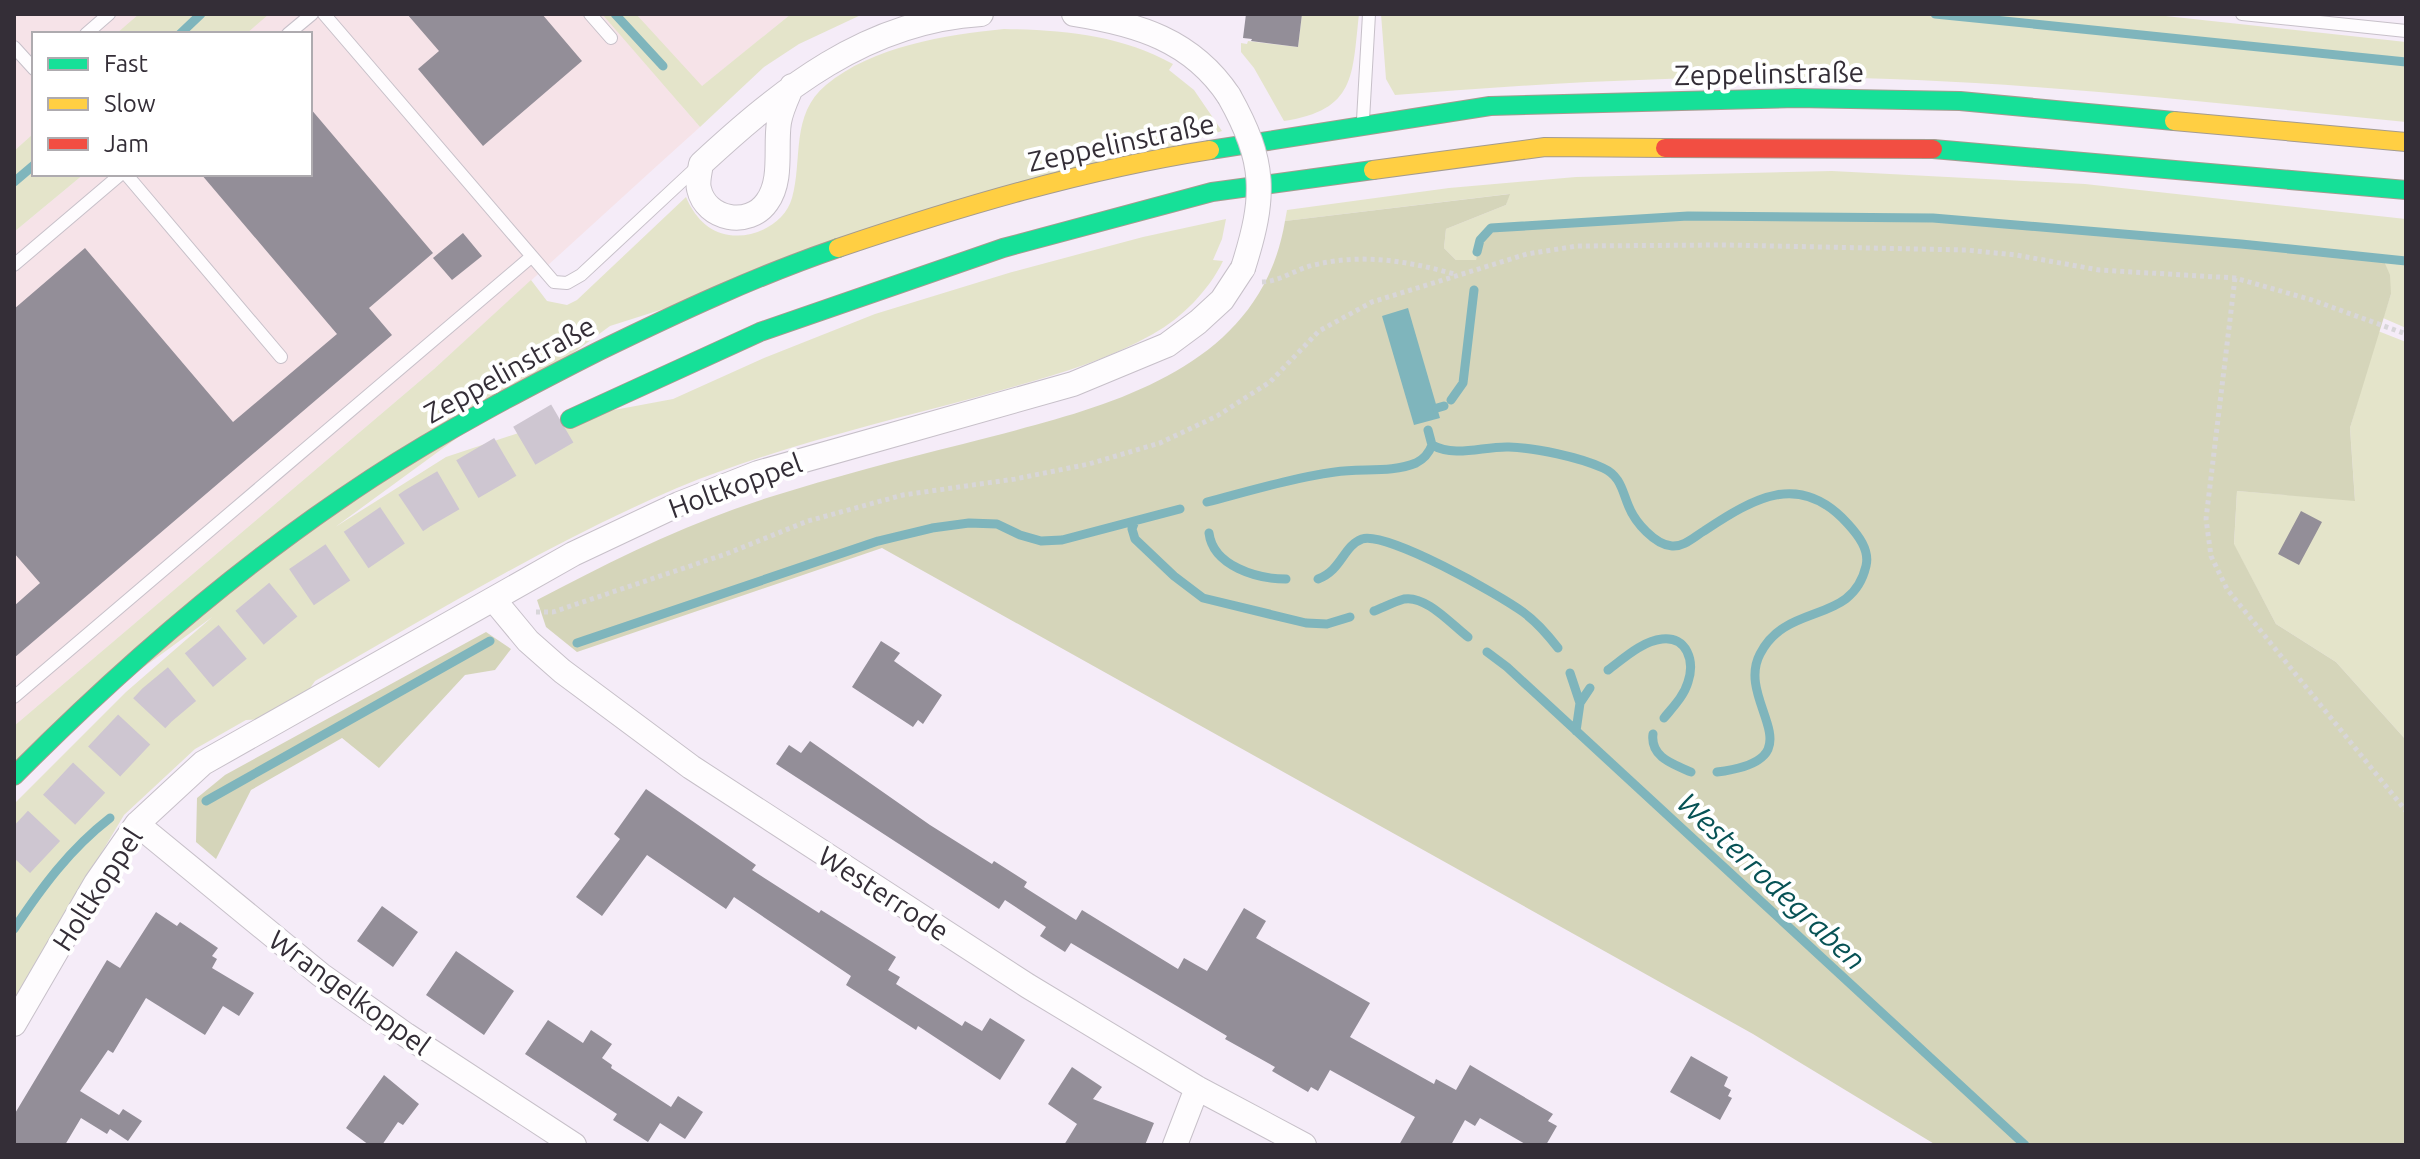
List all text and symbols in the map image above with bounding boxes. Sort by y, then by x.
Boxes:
legend [32,32,312,176]
text: Fast [104,50,148,77]
street label: Zeppelinstraße [1674,56,1864,90]
text: Slow [104,90,156,117]
street label: Zeppelinstraße [1025,107,1217,177]
text: Jam [104,130,149,157]
street label: Zeppelinstraße [418,309,600,429]
street label: Holtkoppel [664,447,806,523]
water label: Westerrodegraben [1671,785,1873,977]
street label: Holtkoppel [46,822,148,956]
street label: Westerrode [813,839,955,947]
street label: Wrangelkoppel [264,923,436,1061]

